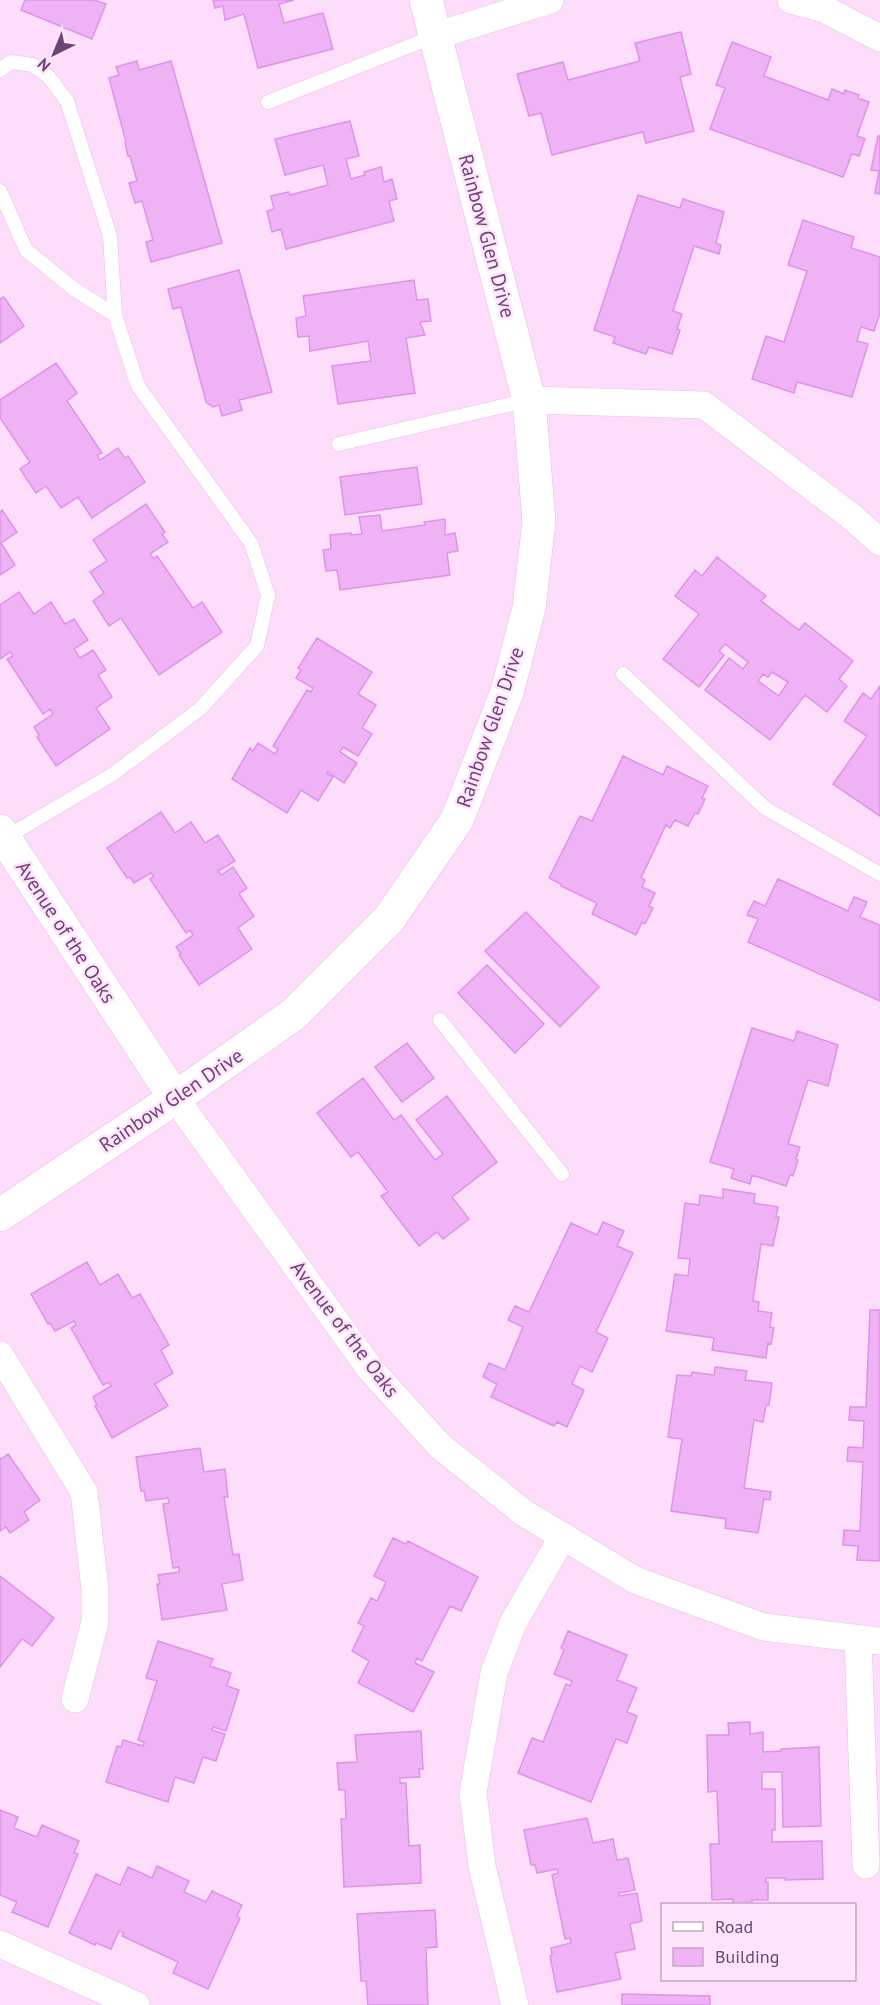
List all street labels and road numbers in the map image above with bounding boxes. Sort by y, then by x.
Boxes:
street label: Rainbow Glen Drive [453,151,521,321]
street label: Rainbow Glen Drive [450,643,530,811]
street label: Avenue of the Oaks [10,856,122,1008]
street label: Rainbow Glen Drive [94,1042,248,1158]
street label: Avenue of the Oaks [285,1255,405,1403]

